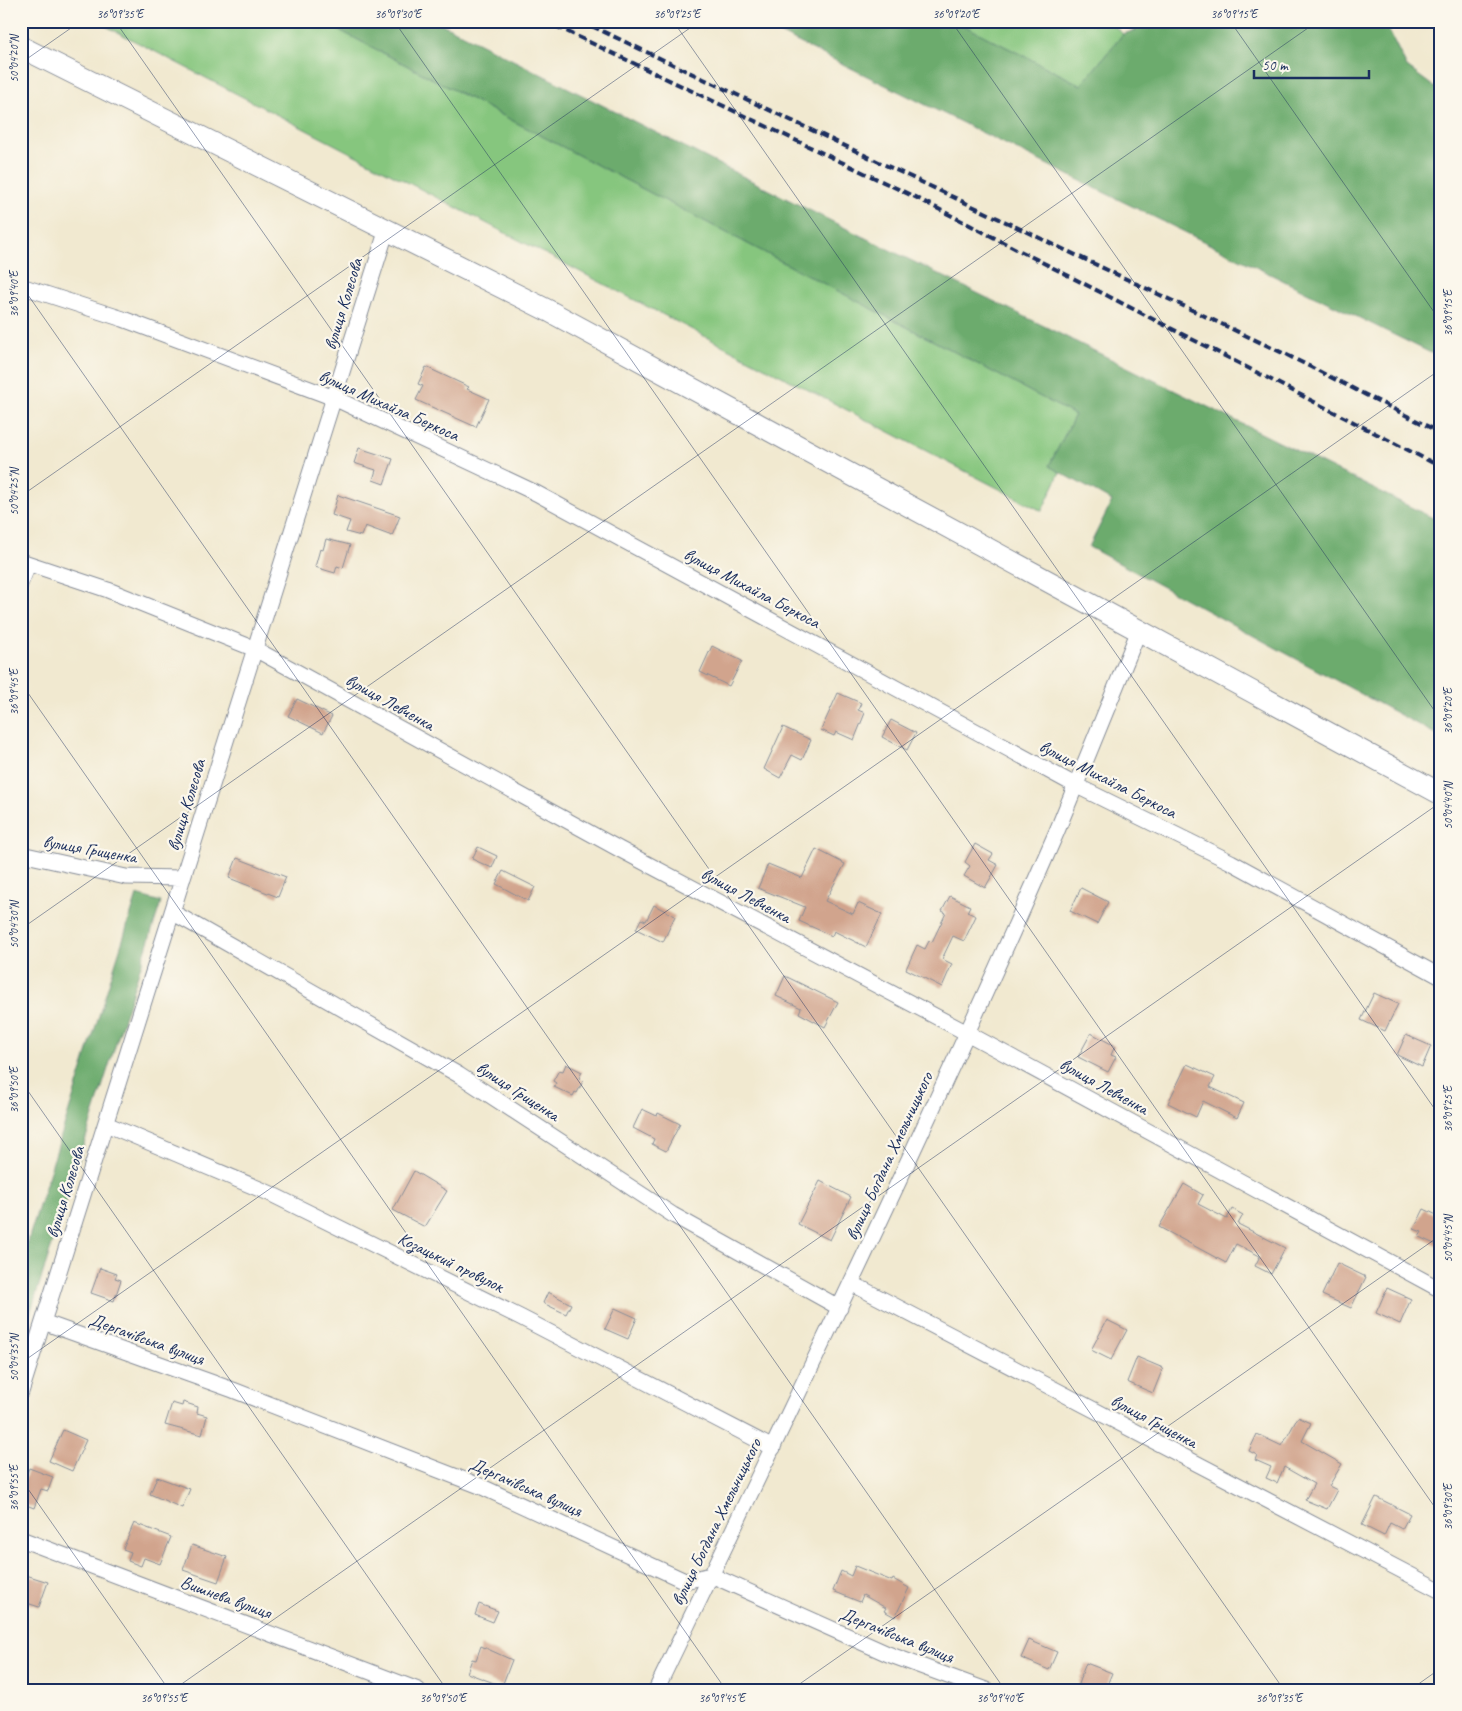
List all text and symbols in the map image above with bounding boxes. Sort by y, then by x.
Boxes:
text: 36°09'35"E [97,6,145,22]
text: 36°09'30"E [375,6,423,22]
text: 36°09'25"E [654,6,702,22]
text: 36°09'20"E [933,6,981,22]
text: 36°09'15"E [1211,6,1259,22]
text: 50°04'20"N [6,34,22,83]
scale bar [1254,48,1370,80]
text: 50 m [1262,56,1289,75]
street label: вулиця Колесова [319,254,368,353]
text: 36°09'40"E [6,269,22,317]
text: 36°09'15"E [1440,288,1456,336]
street label: вулиця Михайла Беркоса [315,364,464,446]
text: 50°04'25"N [6,467,22,516]
street label: вулиця Михайла Беркоса [680,543,825,634]
text: 36°09'45"E [6,667,22,715]
street label: вулиця Левченка [342,669,440,736]
text: 36°09'20"E [1440,686,1456,734]
street label: вулиця Михайла Беркоса [1036,735,1181,824]
street label: вулиця Колесова [162,755,211,854]
text: 50°04'40"N [1440,781,1456,830]
street label: вулиця Гриценка [41,830,140,868]
street label: вулиця Левченка [697,862,796,929]
text: 50°04'30"N [6,900,22,949]
street label: вулиця Левченка [1056,1053,1154,1120]
street label: вулиця Гриценка [472,1056,565,1127]
text: 36°09'50"E [6,1065,22,1113]
street label: вулиця Богдана Хмельницького [840,1067,938,1244]
text: 36°09'25"E [1440,1084,1456,1132]
street label: вулиця Колесова [41,1142,90,1241]
text: 50°04'45"N [1440,1214,1456,1263]
street label: Козацький провулок [394,1227,509,1299]
street label: Дергачівська вулиця [86,1308,209,1370]
text: 50°04'35"N [6,1333,22,1382]
street label: вулиця Гриценка [1107,1389,1202,1454]
street label: вулиця Богдана Хмельницького [666,1433,767,1609]
street label: Дергачівська вулиця [466,1452,587,1522]
text: 36°09'55"E [6,1463,22,1511]
text: 36°09'30"E [1440,1482,1456,1530]
street label: Вишнева вулиця [178,1570,276,1624]
street label: Дергачівська вулиця [837,1602,958,1668]
text: 36°09'55"E [141,1690,189,1706]
text: 36°09'50"E [420,1690,468,1706]
text: 36°09'45"E [699,1690,747,1706]
text: 36°09'40"E [977,1690,1025,1706]
text: 36°09'35"E [1256,1690,1304,1706]

